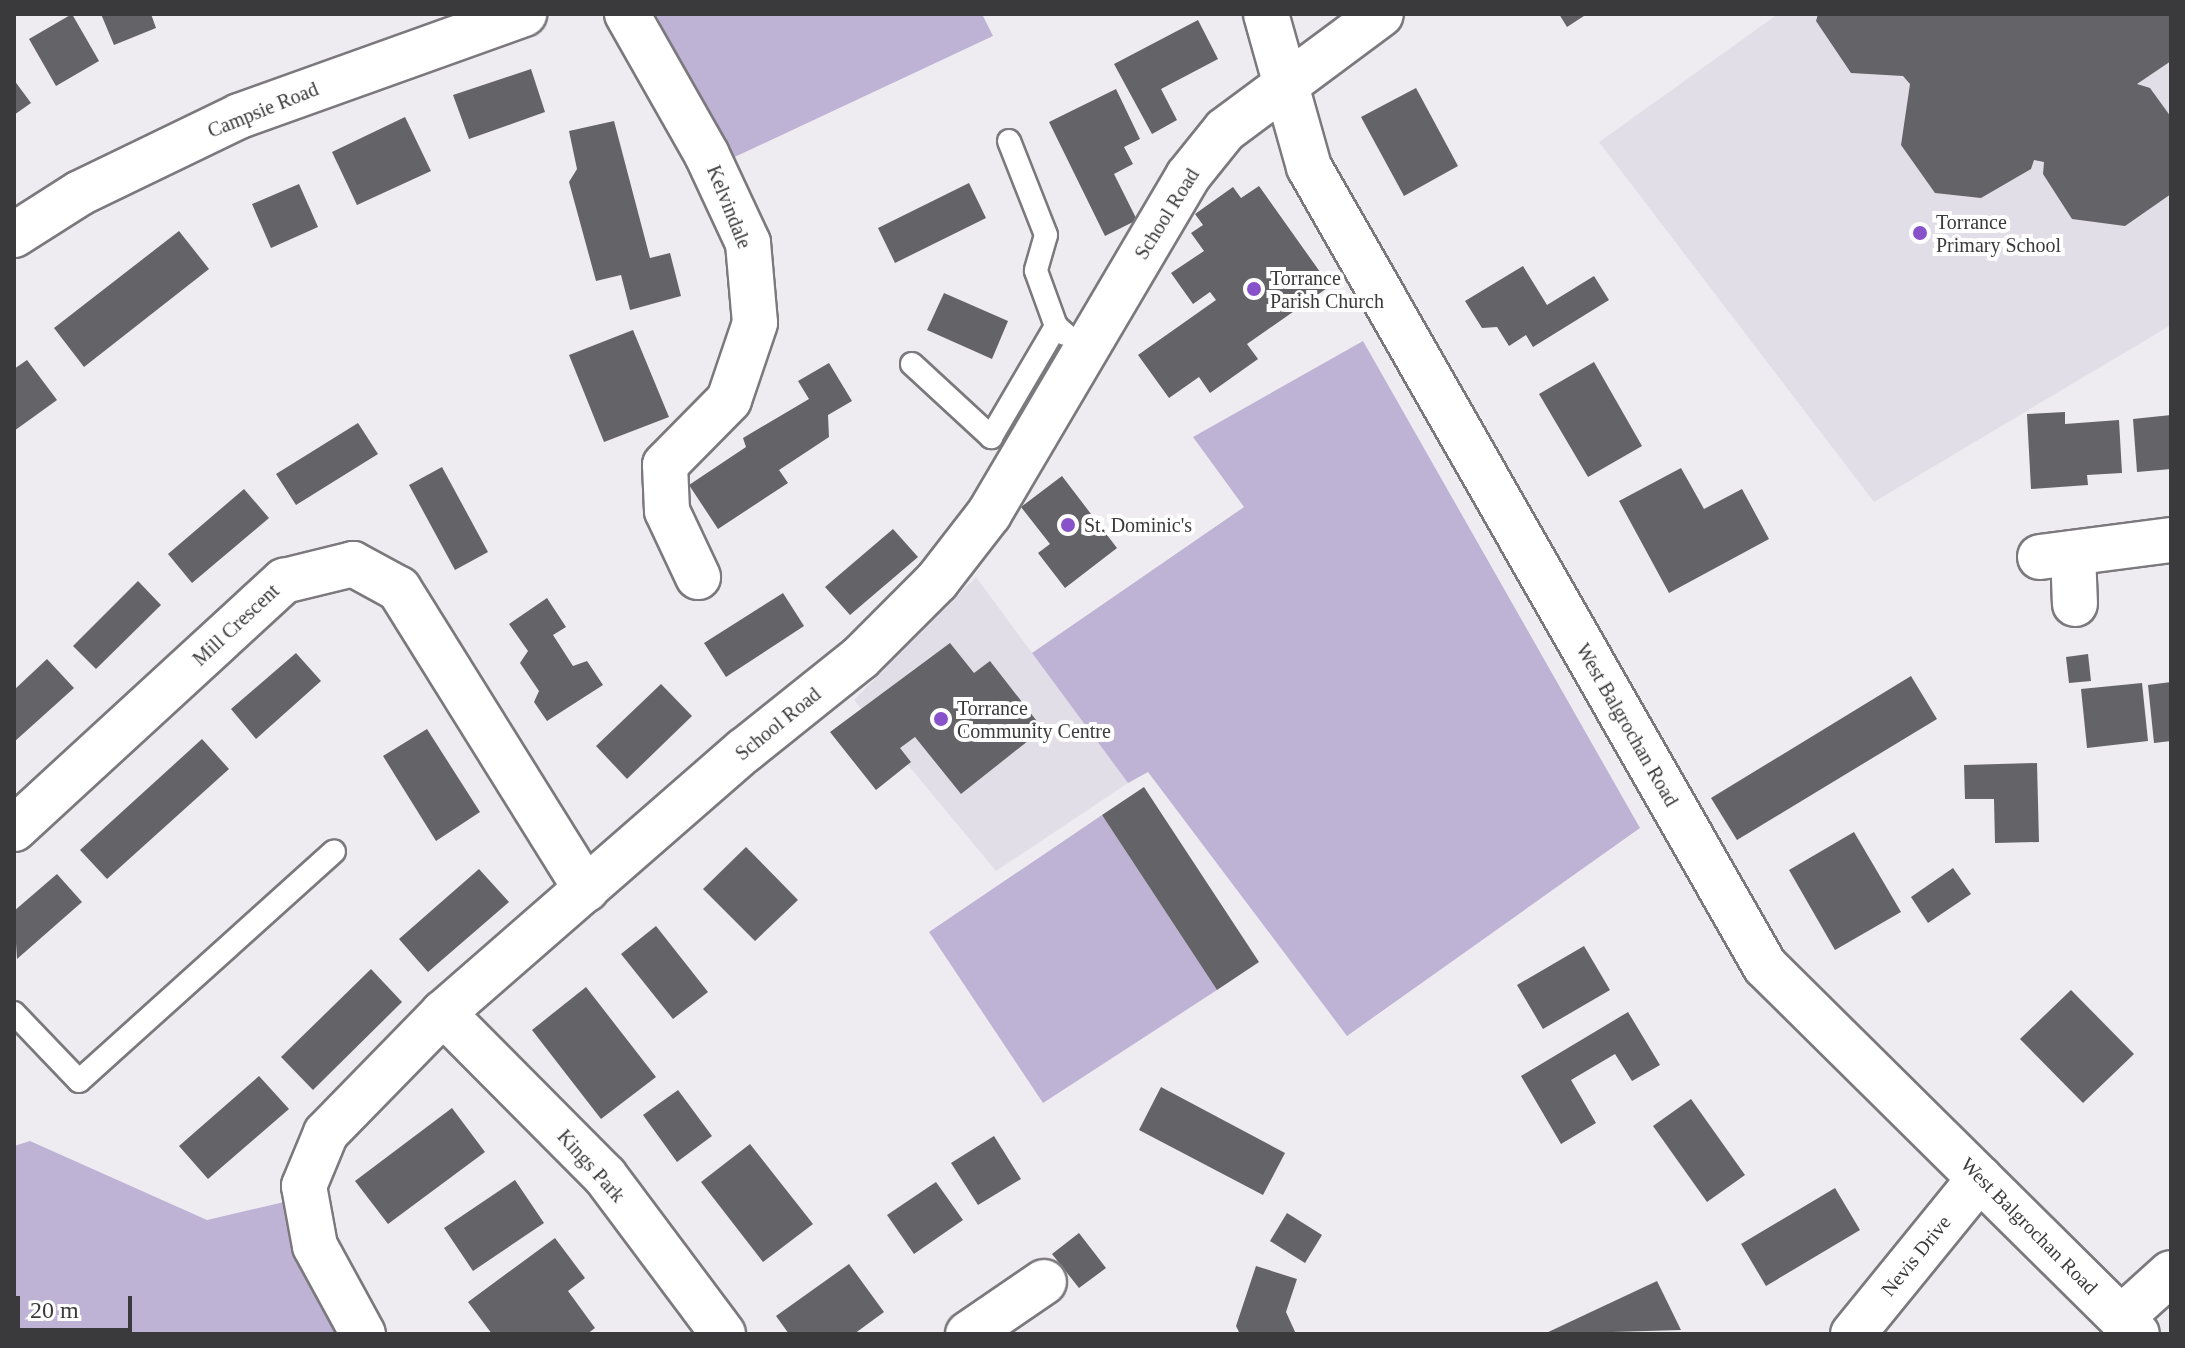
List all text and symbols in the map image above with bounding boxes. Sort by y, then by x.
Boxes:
street label: Campsie Road [204,77,322,143]
street label: Kelvindale [701,162,757,252]
street label: School Road [1130,164,1204,264]
place label: Torrance Primary School [1936,210,2061,257]
marker: Torrance Primary School [1911,224,1929,242]
place label: Torrance Parish Church [1270,266,1384,313]
marker: Torrance Parish Church [1245,280,1263,298]
place label: St. Dominic's [1084,513,1192,537]
marker: St. Dominic's [1059,516,1077,534]
street label: Mill Crescent [188,579,284,671]
street label: West Balgrochan Road [1571,639,1683,811]
street label: School Road [731,682,825,766]
place label: Torrance Community Centre [957,696,1111,743]
marker: Torrance Community Centre [932,710,950,728]
street label: Kings Park [552,1125,630,1207]
street label: West Balgrochan Road [1955,1152,2103,1300]
street label: Nevis Drive [1876,1211,1956,1301]
scale bar [20,1280,136,1330]
text: 20 m [30,1297,79,1323]

